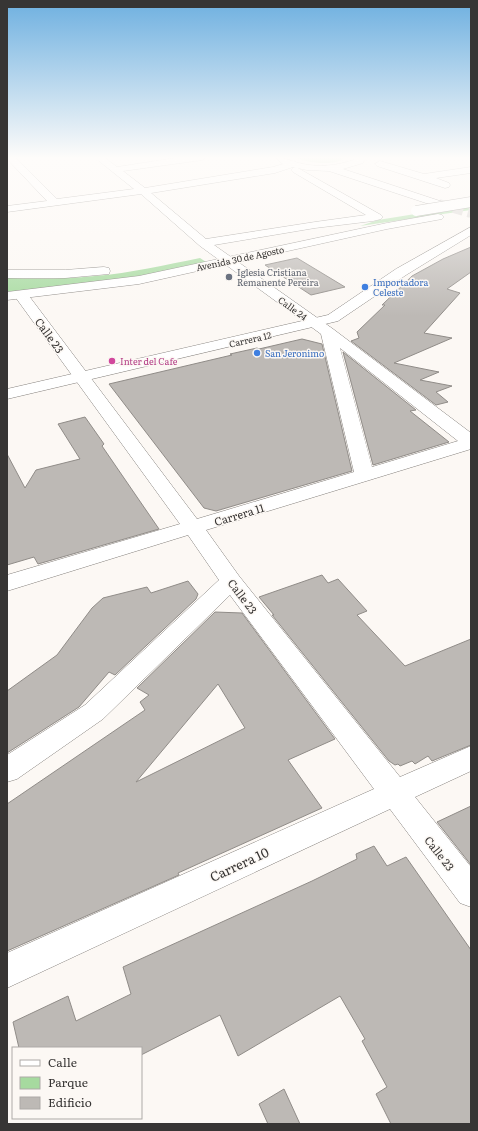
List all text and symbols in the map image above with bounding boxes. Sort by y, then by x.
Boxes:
street label: Avenida 30 de Agosto [195,242,285,274]
place label: Iglesia Cristiana Remanente Pereira [237,265,319,289]
marker: Iglesia Cristiana Remanente Pereira [224,272,234,282]
place label: Importadora Celeste [373,275,429,299]
marker: Importadora Celeste [360,282,370,292]
street label: Calle 24 [276,293,310,323]
street label: Calle 23 [32,314,68,356]
street label: Carrera 12 [227,327,273,351]
place label: San Jeronimo [265,346,324,360]
marker: San Jeronimo [252,348,262,358]
place label: Inter del Cafe [120,354,178,368]
marker: Inter del Cafe [107,356,117,366]
street label: Carrera 11 [212,499,266,529]
street label: Calle 23 [225,575,262,617]
street label: Calle 23 [421,832,459,874]
street label: Carrera 10 [206,842,272,886]
legend [12,1047,142,1119]
text: Calle [48,1053,77,1071]
text: Parque [48,1073,88,1091]
text: Edificio [48,1093,92,1111]

